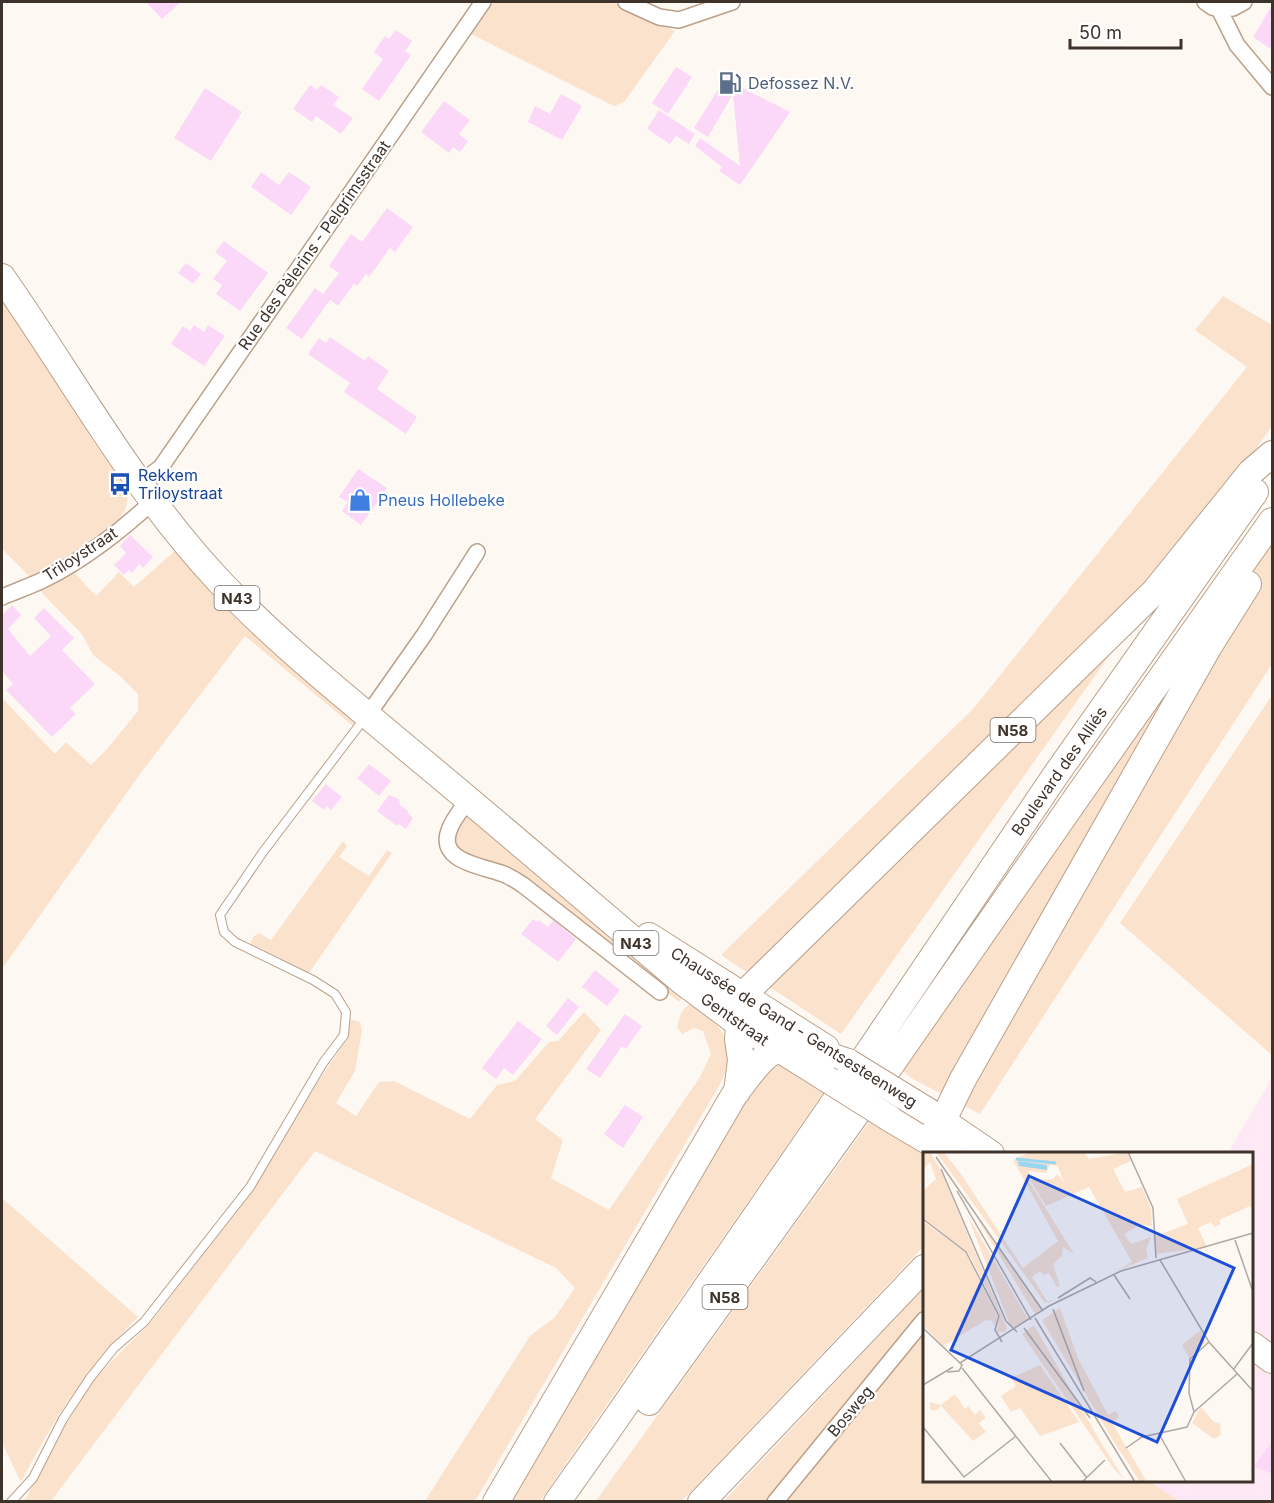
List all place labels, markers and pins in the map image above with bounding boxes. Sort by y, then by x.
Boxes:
fuel station icon: Defossez N.V. [717,70,743,96]
place label: Defossez N.V. [748,73,854,93]
place label: Rekkem Triloystraat [138,465,223,503]
bus stop icon: Rekkem Triloystraat [107,471,133,497]
shop icon: Pneus Hollebeke [347,487,373,513]
place label: Pneus Hollebeke [378,490,505,510]

